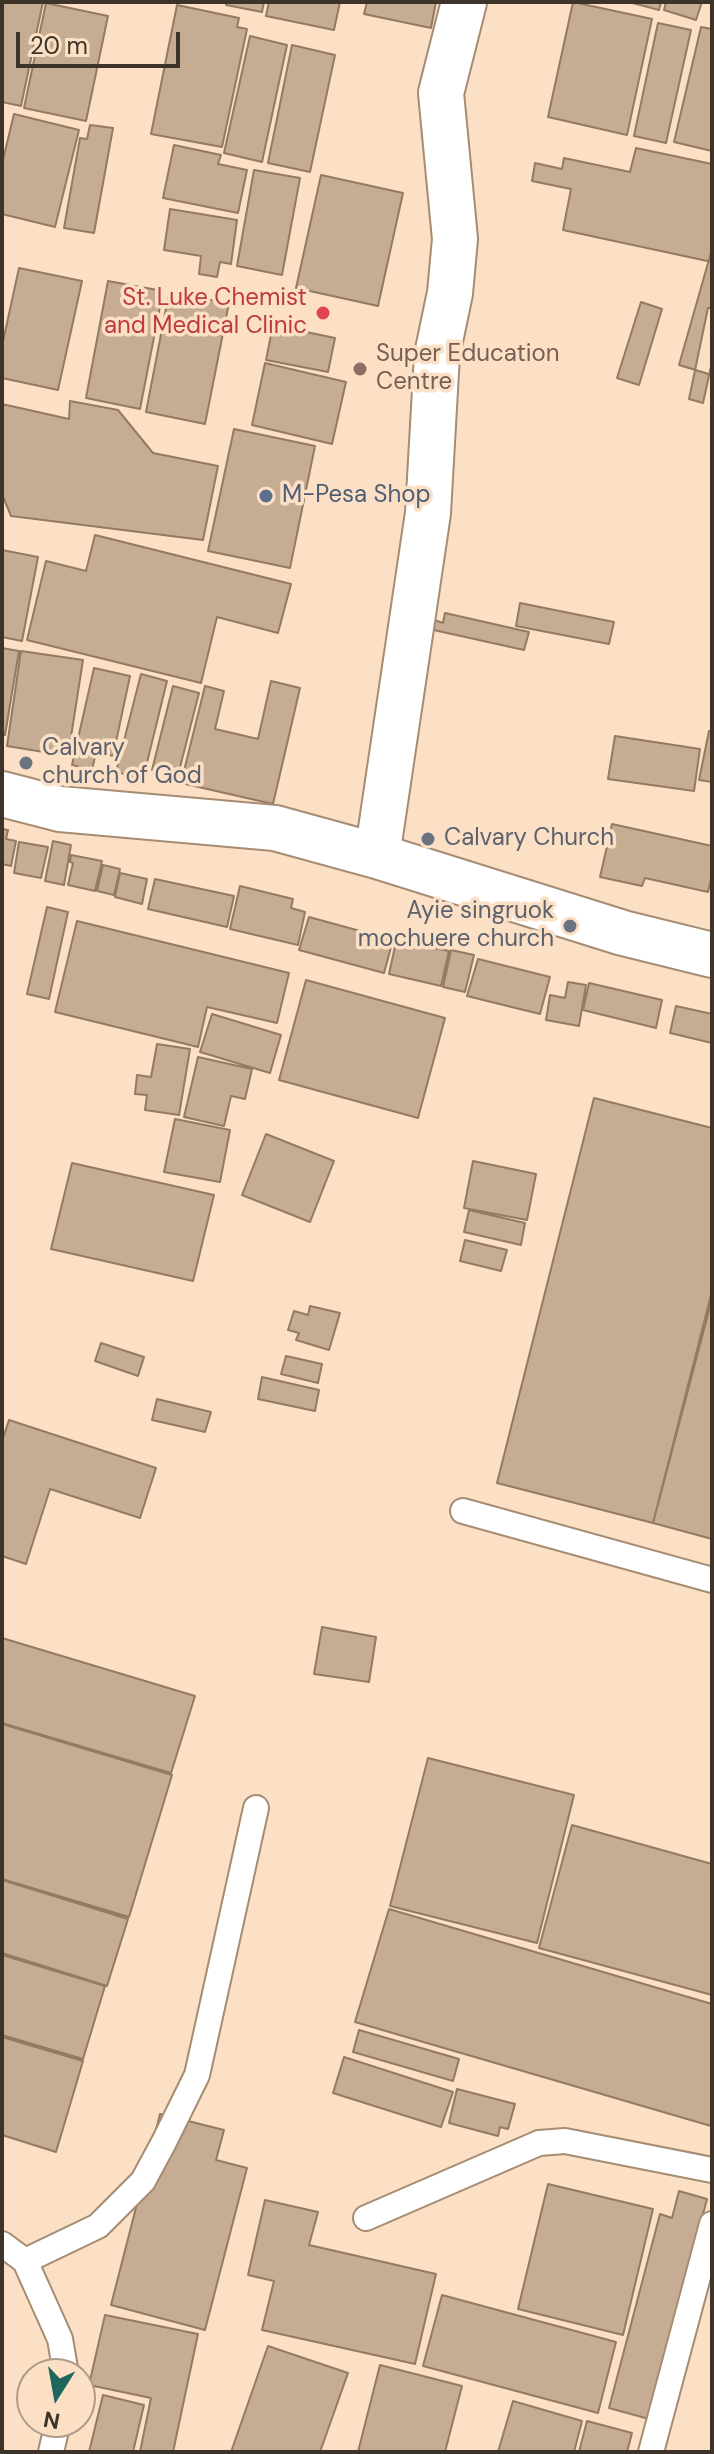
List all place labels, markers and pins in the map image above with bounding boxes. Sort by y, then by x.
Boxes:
place label: St. Luke Chemist and Medical Clinic [104,285,307,341]
marker: St. Luke Chemist and Medical Clinic [314,304,332,322]
place label: Super Education Centre [376,341,560,397]
marker: Super Education Centre [351,360,369,378]
place label: M-Pesa Shop [282,482,430,510]
marker: M-Pesa Shop [257,487,275,505]
place label: Calvary church of God [42,735,202,791]
marker: Calvary church of God [17,754,35,772]
place label: Calvary Church [444,825,614,853]
marker: Calvary Church [419,830,437,848]
place label: Ayie singruok mochuere church [358,898,554,954]
marker: Ayie singruok mochuere church [561,917,579,935]

